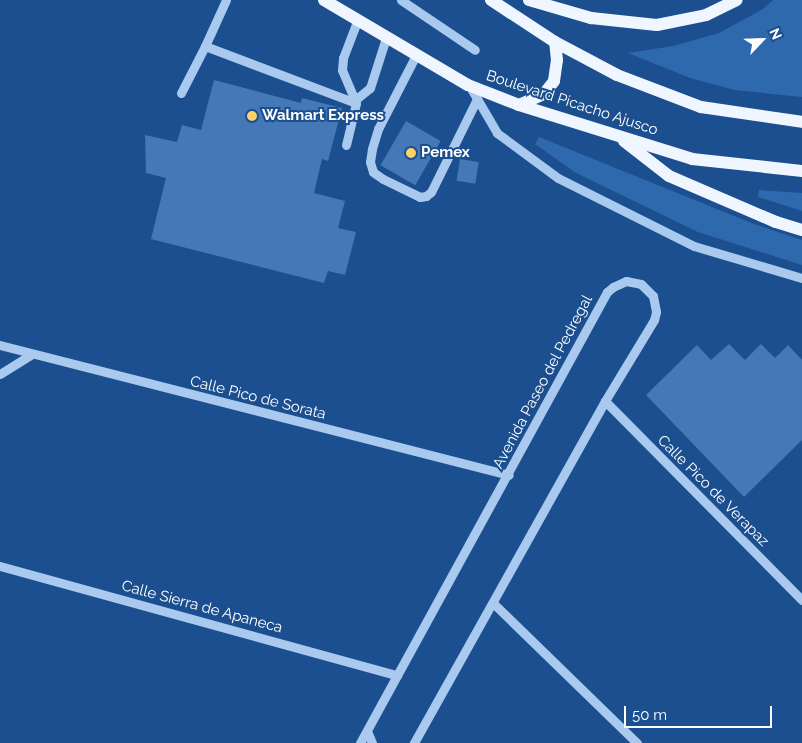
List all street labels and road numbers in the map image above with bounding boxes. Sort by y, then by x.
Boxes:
street label: Boulevard Picacho Ajusco [484,67,660,139]
street label: Avenida Paseo del Pedregal [489,292,597,472]
street label: Calle Pico de Sorata [188,372,328,424]
street label: Calle Pico de Verapaz [653,431,773,551]
street label: Calle Sierra de Apaneca [119,577,285,637]

